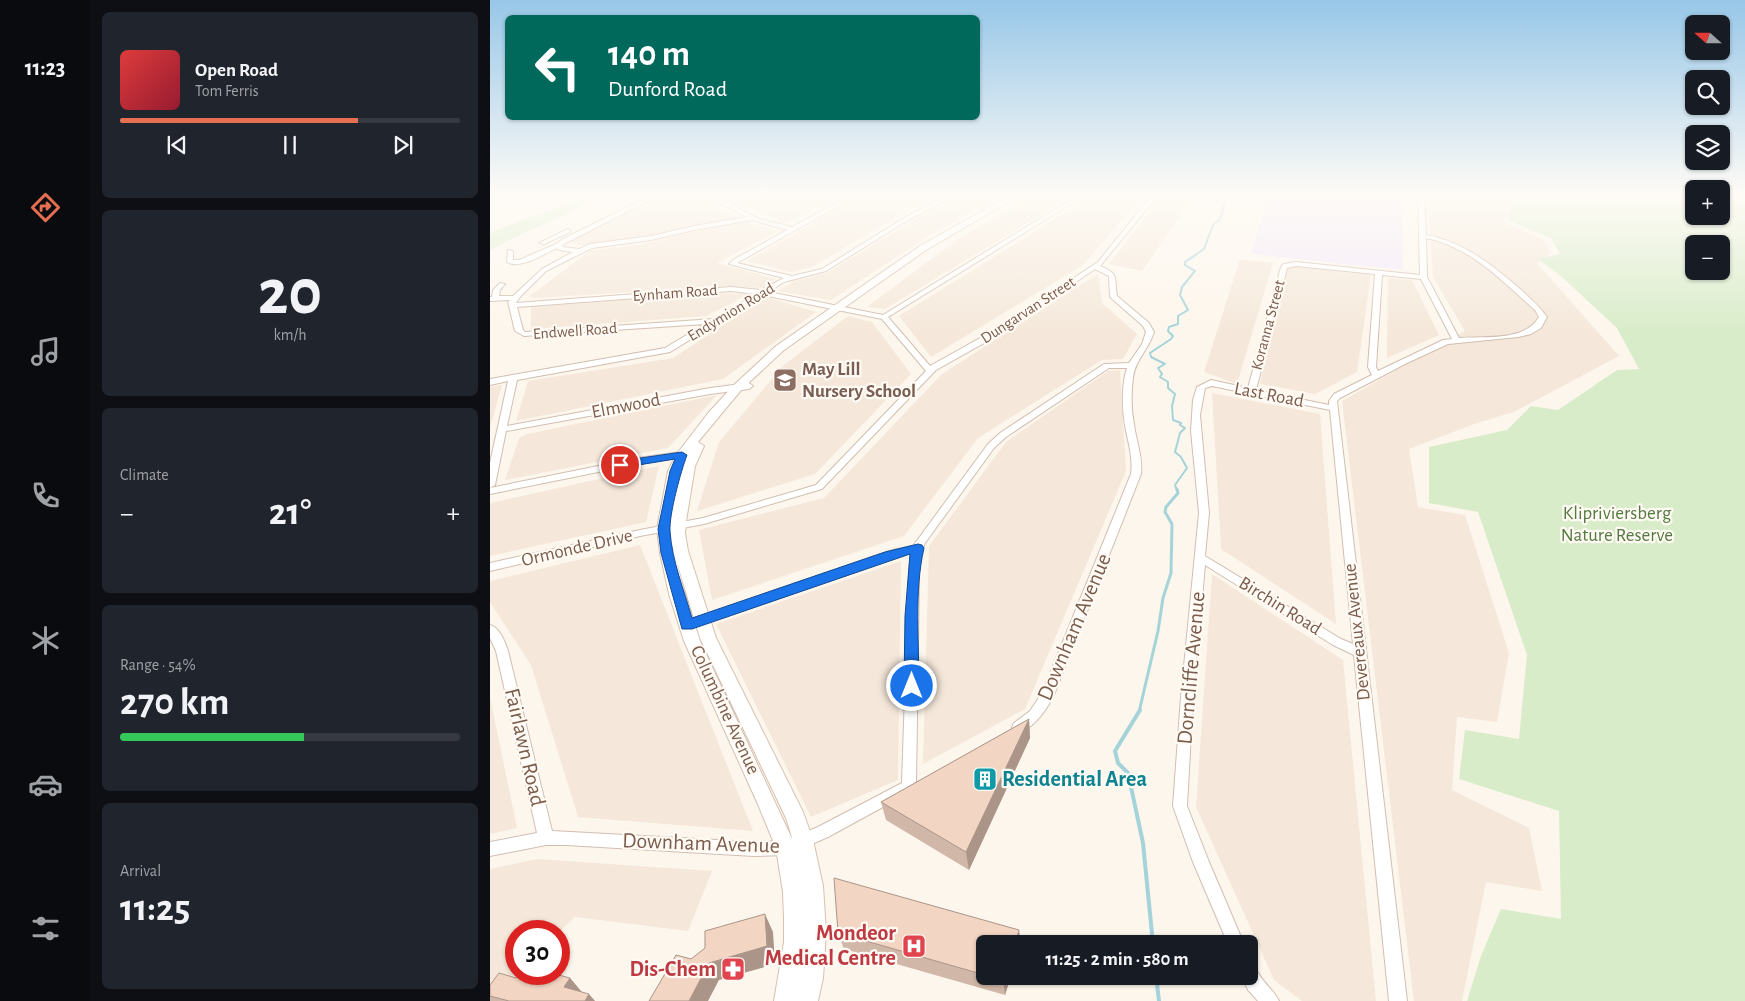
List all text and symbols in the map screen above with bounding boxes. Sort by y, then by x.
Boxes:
north arrow [1685,15,1730,60]
map controls [1685,15,1730,280]
icon: left [525,35,590,100]
text: 140 m [608,37,690,72]
text: 11:23 [25,57,65,79]
text: Open Road [195,61,278,80]
button: search [1685,70,1730,115]
text: Dunford Road [608,78,727,100]
text: Tom Ferris [195,83,259,99]
button: layers [1685,125,1730,170]
icon: previous [163,131,191,159]
icon: pause [276,131,304,159]
icon: next [389,131,417,159]
button: + [1685,180,1730,225]
icon: directions [28,190,63,225]
button: − [1685,235,1730,280]
text: 20 [258,261,322,326]
street label: Dungarvan Street [978,274,1078,346]
street label: Koranna Street [1248,278,1288,372]
street label: Endymion Road [685,280,778,345]
street label: Eynham Road [632,282,718,305]
street label: Endwell Road [532,320,618,342]
text: km/h [273,327,307,343]
icon: music [28,334,63,369]
place label: May Lill Nursery School [802,360,916,401]
school or university icon: May Lill Nursery School [772,367,798,393]
street label: Last Road [1232,379,1306,411]
street label: Elmwood [590,390,662,422]
pin [599,444,641,486]
icon: arrive [606,451,634,479]
text: Climate [120,467,169,483]
icon: phone [28,478,63,513]
text: 21° [269,494,311,532]
text: − [120,500,133,528]
text: + [447,500,460,528]
park label: Klipriviersberg Nature Reserve [1561,504,1673,545]
street label: Ormonde Drive [520,526,634,570]
street label: Downham Avenue [1033,550,1115,704]
street label: Devereaux Avenue [1340,563,1374,701]
street label: Birchin Road [1235,573,1325,639]
street label: Dorncliffe Avenue [1173,591,1209,745]
icon: climate [28,623,63,658]
street label: Columbine Avenue [687,643,763,777]
text: Range · 54% [120,657,196,673]
position arrow [885,659,937,711]
text: 270 km [120,684,229,722]
street label: Fairlawn Road [501,686,549,808]
building icon: Residential Area [972,766,998,792]
icon: car [28,767,63,802]
place label: Residential Area [1002,768,1147,790]
street label: Downham Avenue [622,829,780,857]
text: Arrival [120,863,161,879]
text: 11:25 [120,890,190,928]
icon: filters [28,911,63,946]
speed limit sign: 30 [505,920,570,985]
place label: Mondeor Medical Centre [765,922,896,969]
hospital icon: Mondeor Medical Centre [901,933,927,959]
text: 11:25 · 2 min · 580 m [1045,950,1189,969]
pharmacy icon: Dis-Chem [720,956,746,982]
place label: Dis-Chem [629,958,716,980]

